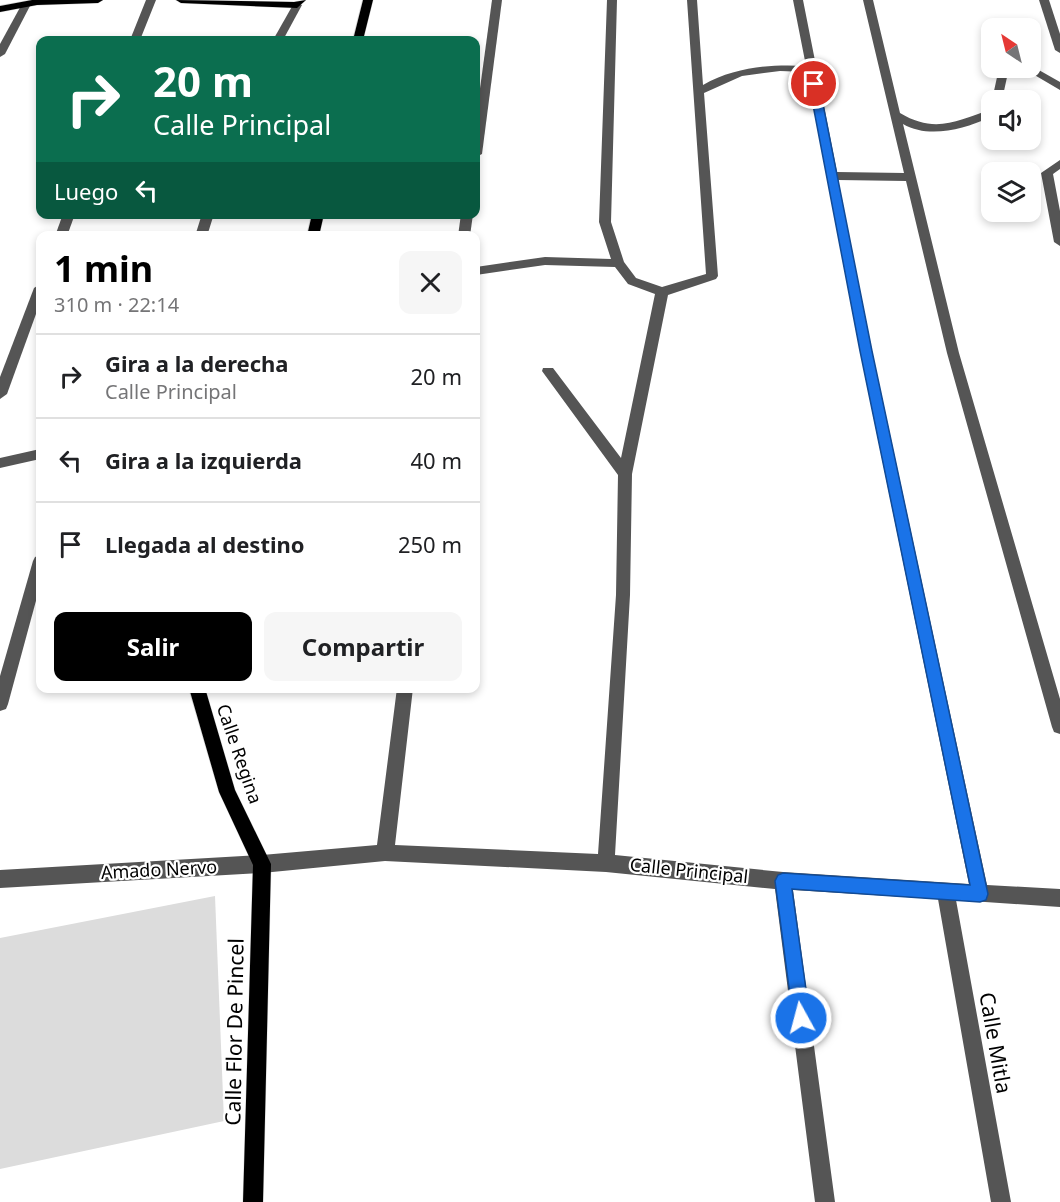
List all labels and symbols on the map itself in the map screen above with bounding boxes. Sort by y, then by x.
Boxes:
north arrow [981,18,1041,78]
pin [788,58,839,109]
street label: Calle Regina [212,701,268,807]
street label: Calle Principal [629,852,749,888]
street label: Amado Nervo [100,854,218,884]
street label: Calle Flor De Pincel [218,938,250,1126]
position arrow [769,986,833,1050]
street label: Calle Mitla [973,990,1019,1096]

